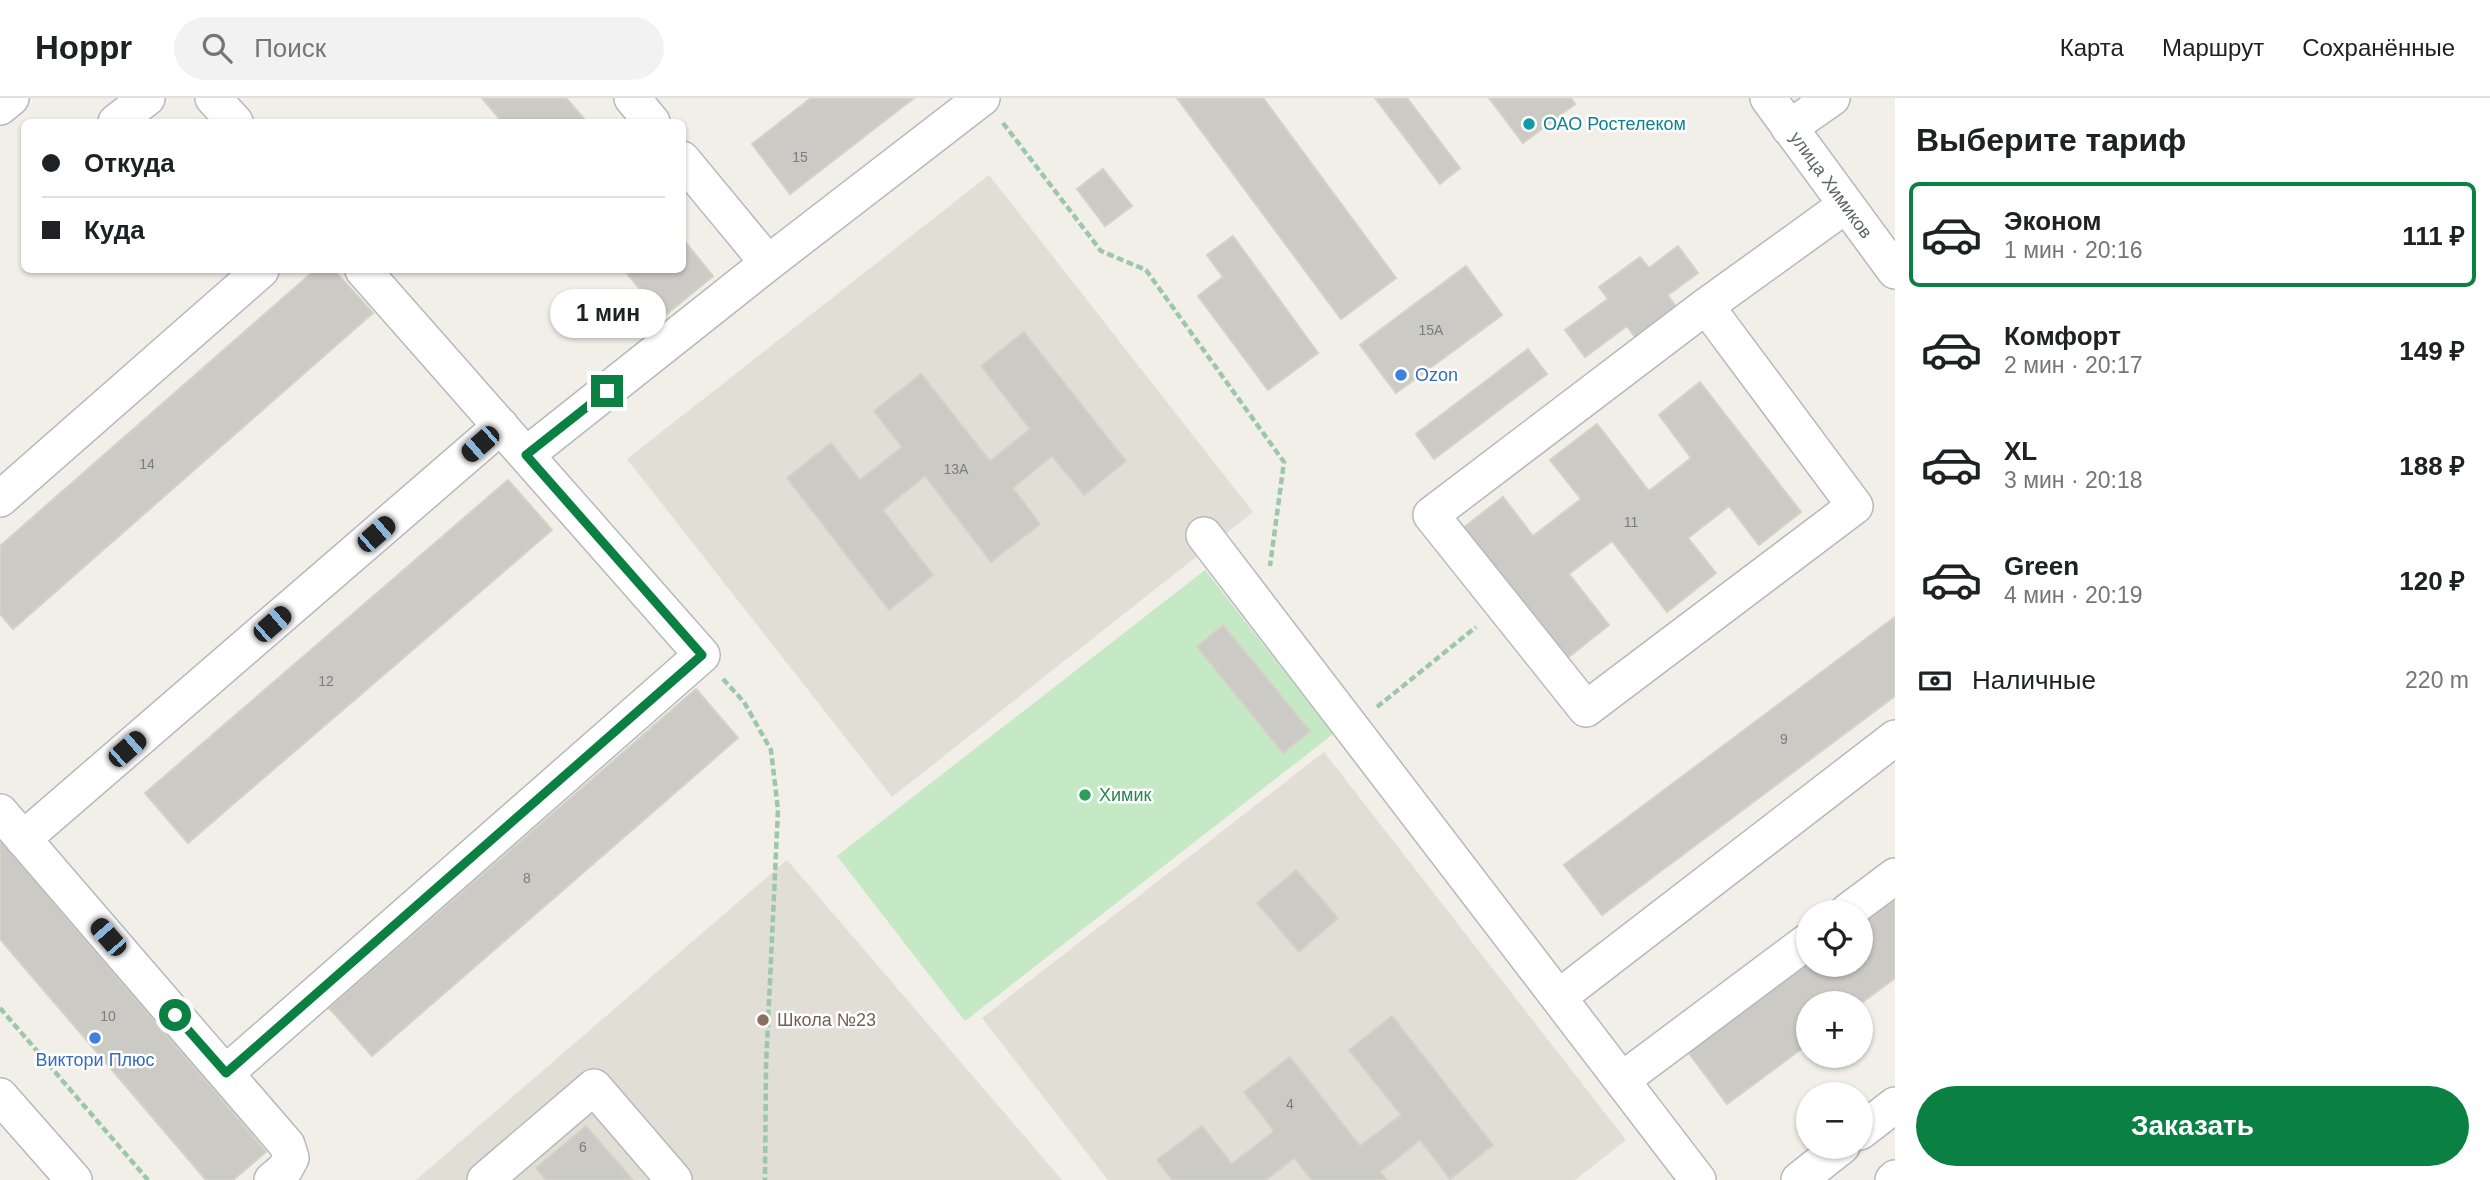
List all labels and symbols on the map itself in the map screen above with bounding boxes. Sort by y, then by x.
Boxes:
place label: ОАО Ростелеком [1543,114,1686,134]
marker: ОАО Ростелеком [1521,116,1537,132]
street label: улица Химиков [1786,128,1876,242]
house number: 15 [792,149,808,165]
callout: 1 мин [549,289,665,338]
house number: 15А [1419,322,1444,338]
place label: Ozon [1415,365,1458,385]
marker: Ozon [1393,367,1409,383]
route end [591,375,623,407]
car [458,422,503,466]
house number: 14 [139,456,155,472]
house number: 13А [944,461,969,477]
car [354,512,399,556]
house number: 11 [1624,514,1638,530]
car [250,602,295,646]
house number: 12 [318,673,334,689]
car [105,727,150,771]
house number: 9 [1780,731,1788,747]
place label: Химик [1099,785,1151,805]
marker: Химик [1077,787,1093,803]
house number: 8 [523,870,531,886]
car [87,914,130,960]
route start [159,999,191,1031]
house number: 10 [100,1008,116,1024]
place label: Школа №23 [777,1010,876,1030]
marker: Школа №23 [755,1012,771,1028]
marker: Виктори Плюс [87,1030,103,1046]
place label: Виктори Плюс [35,1050,155,1070]
house number: 4 [1286,1096,1294,1112]
house number: 6 [579,1139,587,1155]

